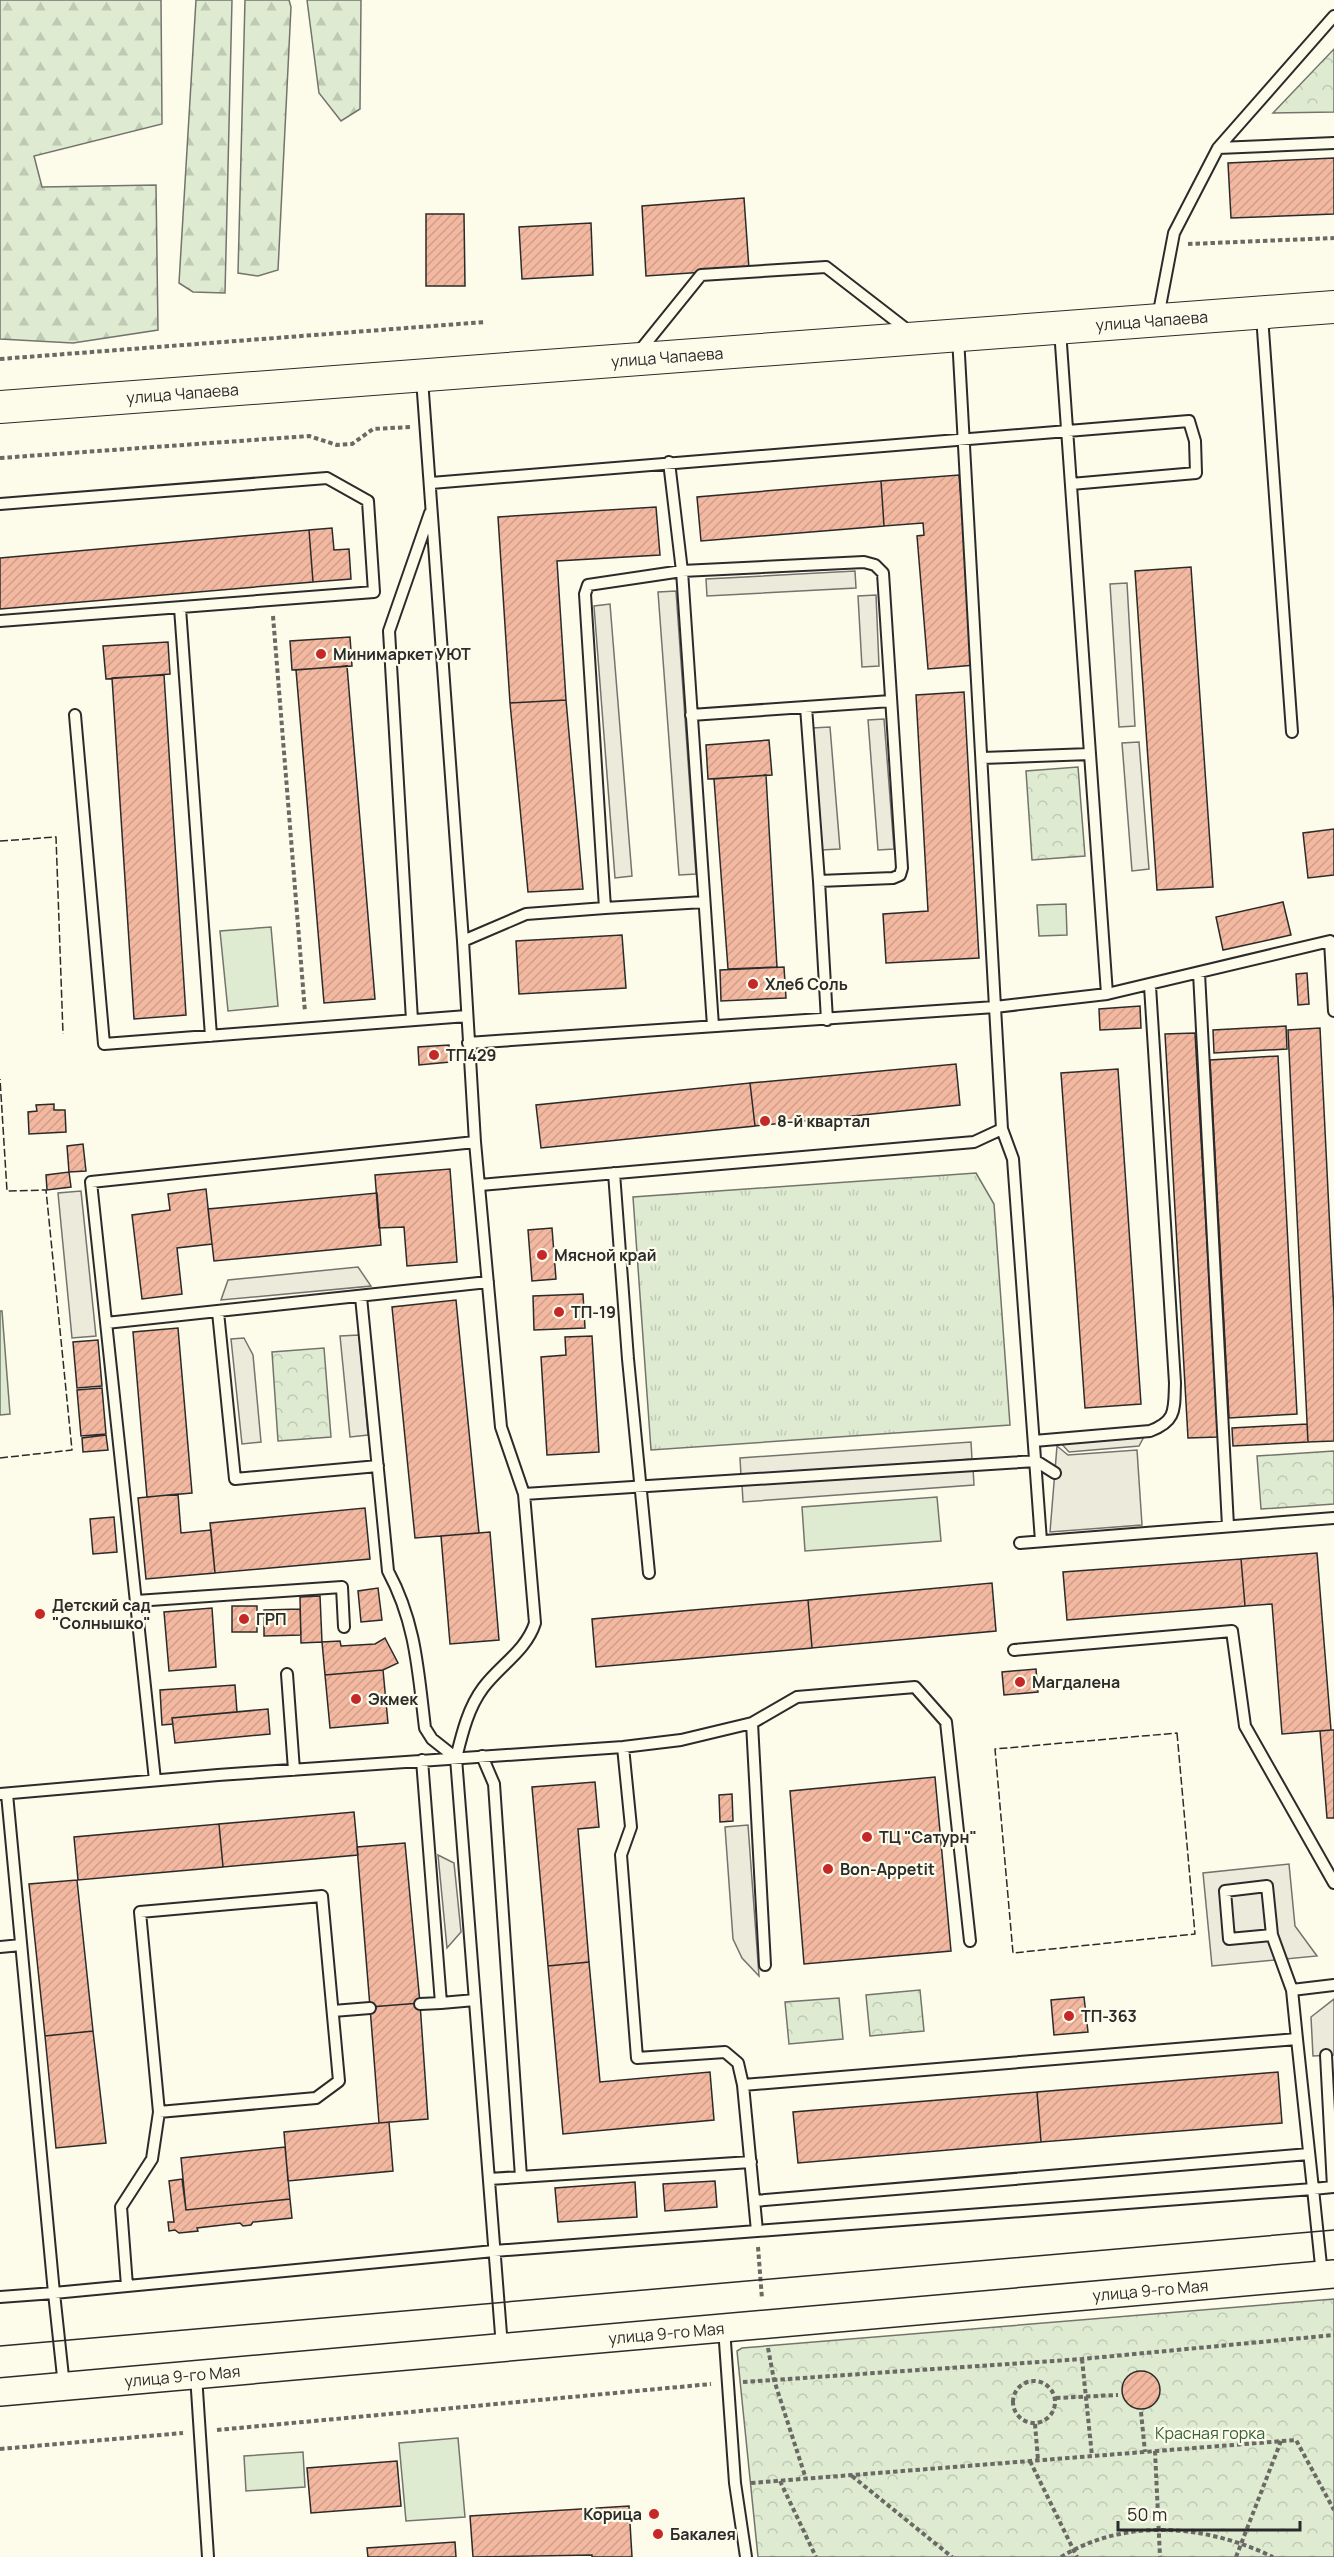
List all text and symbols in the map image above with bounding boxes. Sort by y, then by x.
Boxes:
street label: улица Чапаева [1095,305,1209,336]
street label: улица Чапаева [610,342,724,372]
street label: улица Чапаева [126,378,239,408]
place label: Минимаркет УЮТ [333,643,471,665]
marker: Минимаркет УЮТ [314,647,328,661]
place label: Хлеб Соль [765,973,848,995]
marker: Хлеб Соль [746,977,760,991]
place label: ТП429 [446,1044,497,1066]
marker: ТП429 [427,1048,441,1062]
place label: 8-й квартал [777,1110,870,1132]
marker: 8-й квартал [758,1114,772,1128]
place label: Мясной край [554,1244,656,1266]
marker: Мясной край [535,1248,549,1262]
place label: ТП-19 [571,1301,616,1323]
marker: ТП-19 [552,1305,566,1319]
place label: Детский сад "Солнышко" [52,1594,151,1634]
marker: Детский сад "Солнышко" [33,1607,47,1621]
place label: ГРП [256,1608,287,1630]
marker: ГРП [237,1612,251,1626]
place label: Магдалена [1032,1671,1120,1693]
marker: Магдалена [1013,1675,1027,1689]
place label: Экмек [368,1688,418,1710]
marker: Экмек [349,1692,363,1706]
place label: ТЦ "Сатурн" [879,1826,977,1848]
marker: ТЦ "Сатурн" [860,1830,874,1844]
place label: Bon-Appetit [840,1858,935,1880]
marker: Bon-Appetit [821,1862,835,1876]
place label: ТП-363 [1081,2005,1137,2027]
marker: ТП-363 [1062,2009,1076,2023]
street label: улица 9-го Мая [1092,2274,1209,2306]
street label: улица 9-го Мая [608,2317,725,2349]
street label: улица 9-го Мая [123,2360,241,2392]
park label: Красная горка [1155,2422,1265,2444]
scale bar [1118,2494,1300,2532]
text: 50 m [1127,2502,1167,2526]
place label: Корица [583,2503,642,2525]
marker: Корица [647,2507,661,2521]
place label: Бакалея [670,2523,736,2545]
marker: Бакалея [651,2527,665,2541]

